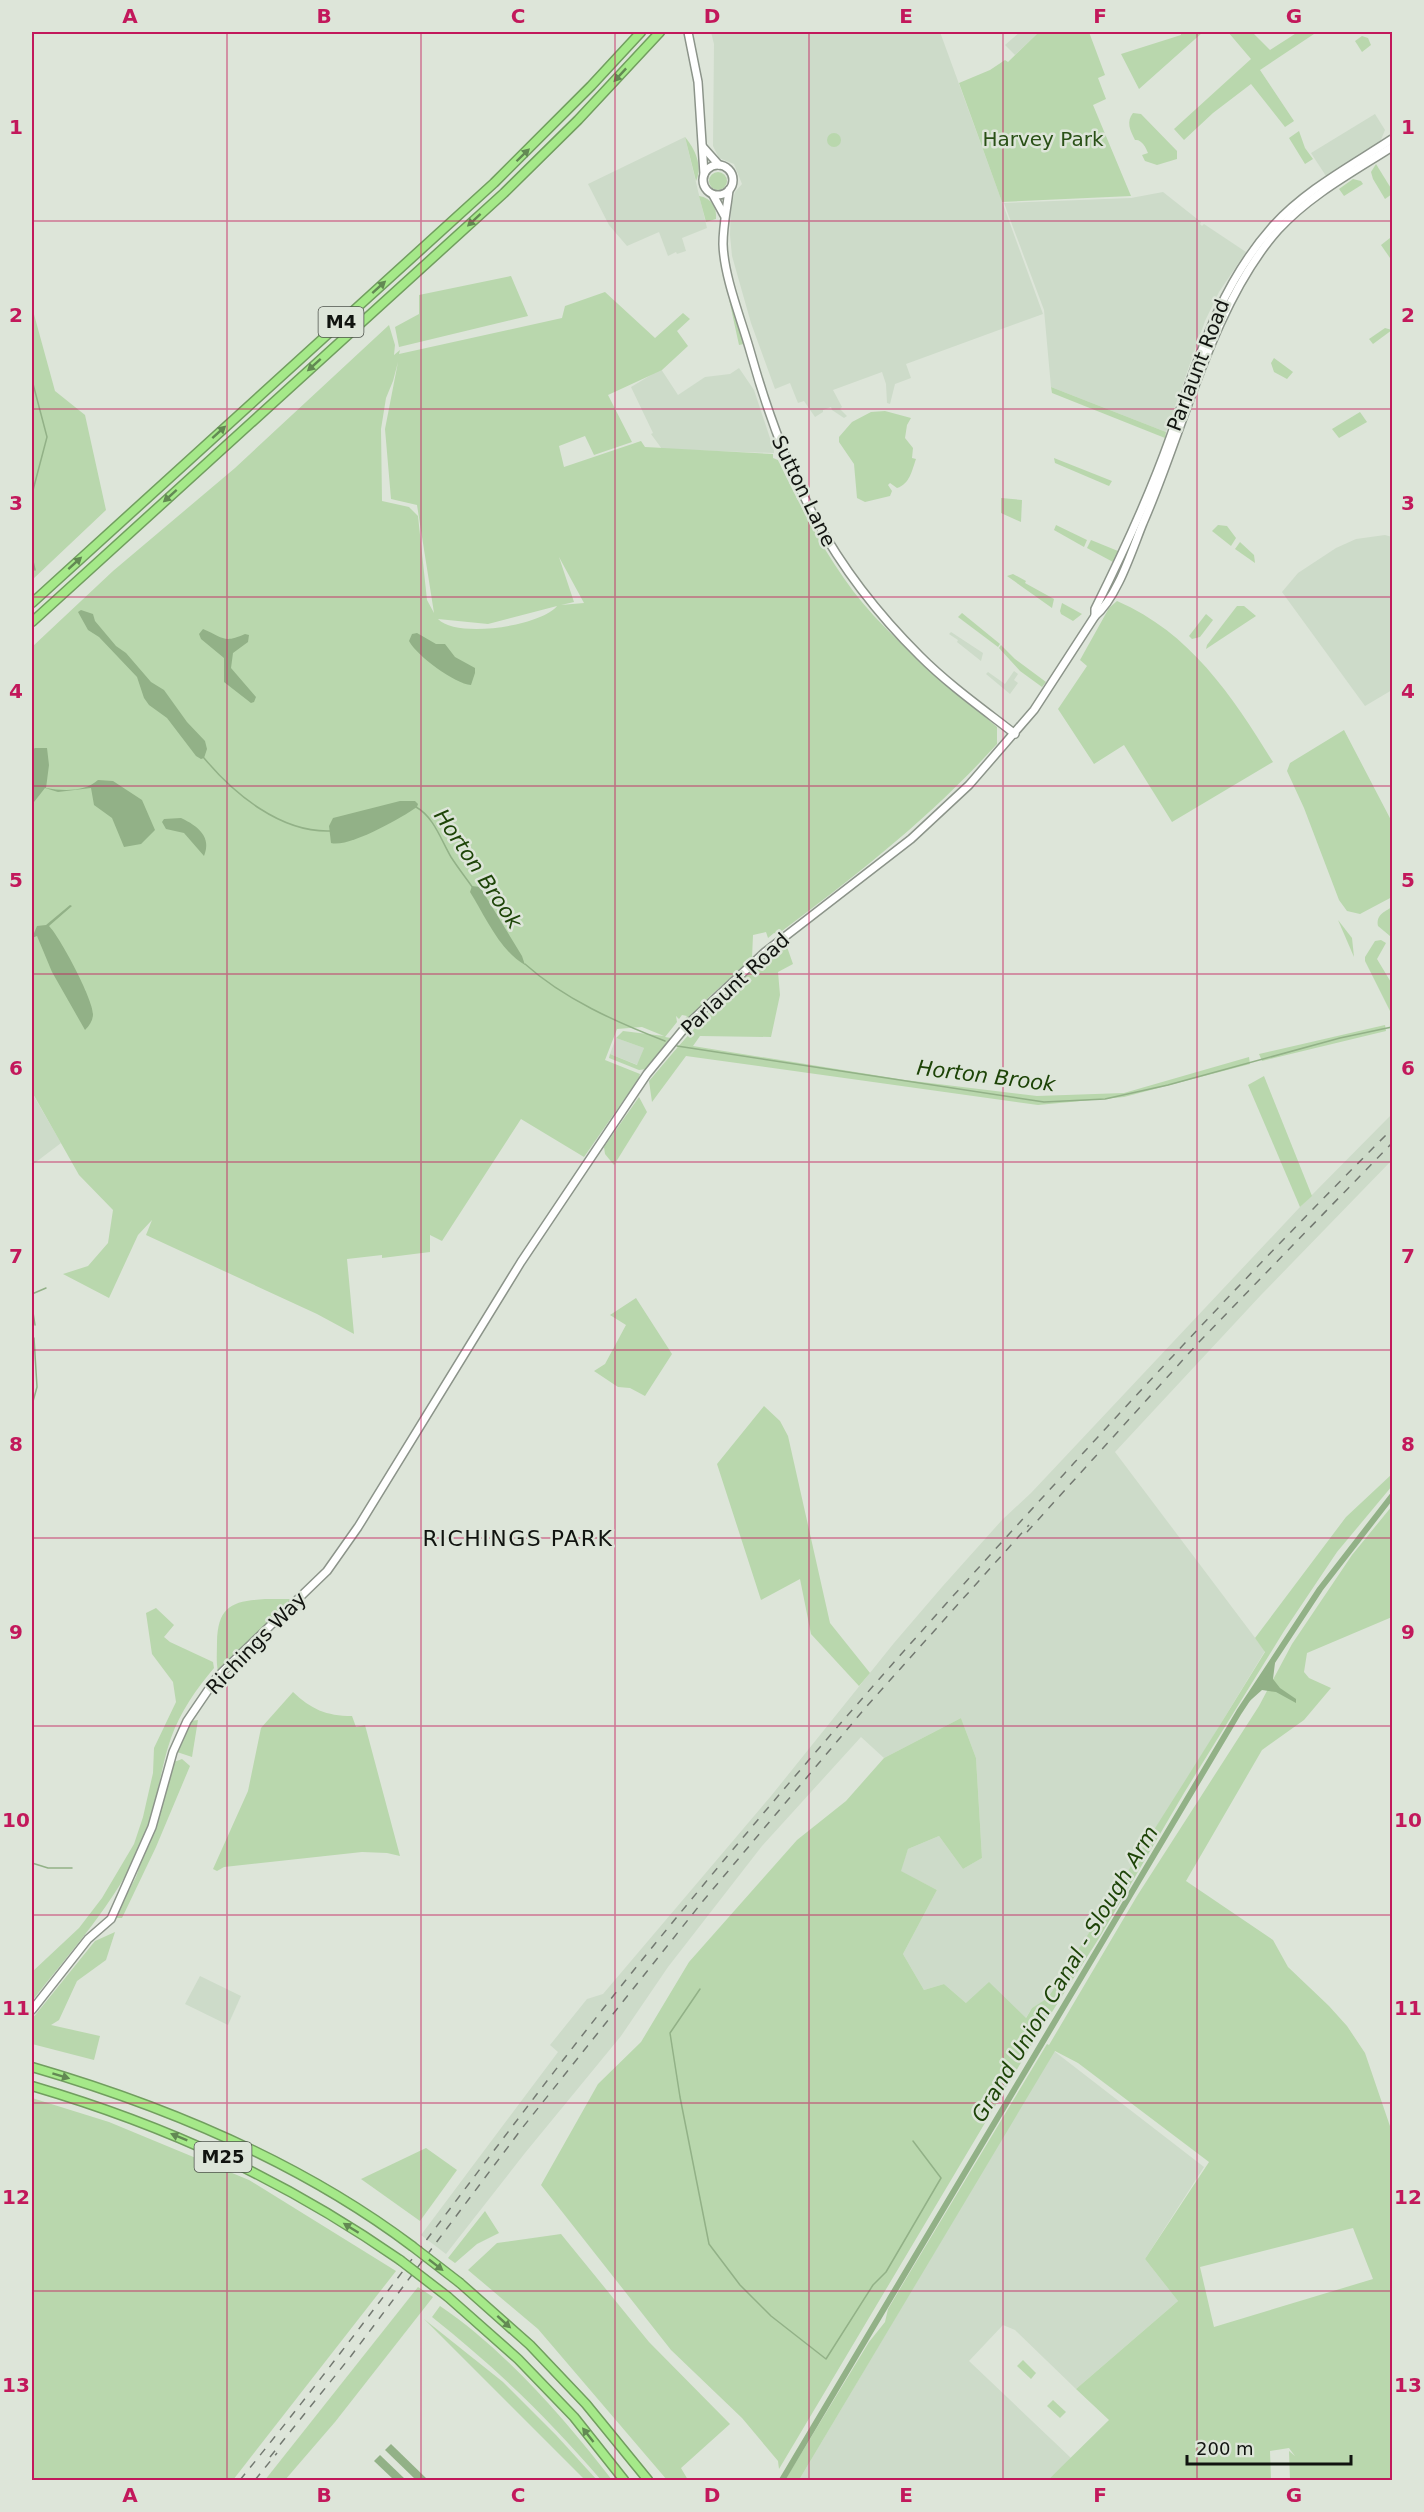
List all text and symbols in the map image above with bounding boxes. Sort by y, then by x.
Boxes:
text: A [122,4,138,28]
text: B [316,4,332,28]
text: C [511,4,525,28]
text: D [704,4,720,28]
text: E [899,4,913,28]
text: F [1093,4,1107,28]
text: G [1286,4,1302,28]
one-way arrow [614,67,627,82]
text: 1 [9,115,23,139]
text: 1 [1401,115,1415,139]
park label: Harvey Park [982,127,1104,151]
one-way arrow [515,148,530,162]
one-way arrow [467,213,482,227]
one-way arrow [372,280,387,294]
street label: Parlaunt Road [1162,296,1234,434]
text: 2 [9,303,23,327]
text: 2 [1401,303,1415,327]
road number: M4 [318,307,364,337]
one-way arrow [307,358,322,372]
one-way arrow [212,425,227,439]
street label: Sutton Lane [767,431,841,551]
one-way arrow [163,489,178,502]
text: 3 [9,491,23,515]
text: 3 [1401,491,1415,515]
one-way arrow [67,556,82,570]
text: 4 [9,679,23,703]
text: 4 [1401,679,1415,703]
water label: Horton Brook [429,805,527,934]
text: 5 [9,868,23,892]
text: 5 [1401,868,1415,892]
street label: Parlaunt Road [676,928,794,1040]
text: 6 [9,1056,23,1080]
water label: Horton Brook [915,1056,1057,1096]
text: 6 [1401,1056,1415,1080]
text: 7 [9,1244,23,1268]
text: 7 [1401,1244,1415,1268]
text: 8 [9,1432,23,1456]
text: 8 [1401,1432,1415,1456]
district label: RICHINGS PARK [423,1526,613,1551]
street label: Richings Way [201,1587,311,1699]
text: 9 [9,1620,23,1644]
text: 9 [1401,1620,1415,1644]
text: 10 [2,1808,30,1832]
text: 10 [1394,1808,1422,1832]
water label: Grand Union Canal - Slough Arm [967,1822,1163,2126]
text: 11 [2,1996,30,2020]
text: 11 [1394,1996,1422,2020]
one-way arrow [52,2072,70,2081]
one-way arrow [169,2132,187,2142]
road number: M25 [194,2142,252,2172]
text: 12 [2,2185,30,2209]
text: 12 [1394,2185,1422,2209]
one-way arrow [343,2222,359,2233]
one-way arrow [428,2258,444,2271]
one-way arrow [496,2315,511,2328]
text: 13 [2,2373,30,2397]
text: 13 [1394,2373,1422,2397]
one-way arrow [582,2427,594,2442]
scale bar [1187,2428,1350,2466]
text: 200 m [1196,2438,1254,2459]
text: A [122,2483,138,2507]
text: B [316,2483,332,2507]
text: C [511,2483,525,2507]
text: D [704,2483,720,2507]
text: E [899,2483,913,2507]
text: F [1093,2483,1107,2507]
text: G [1286,2483,1302,2507]

